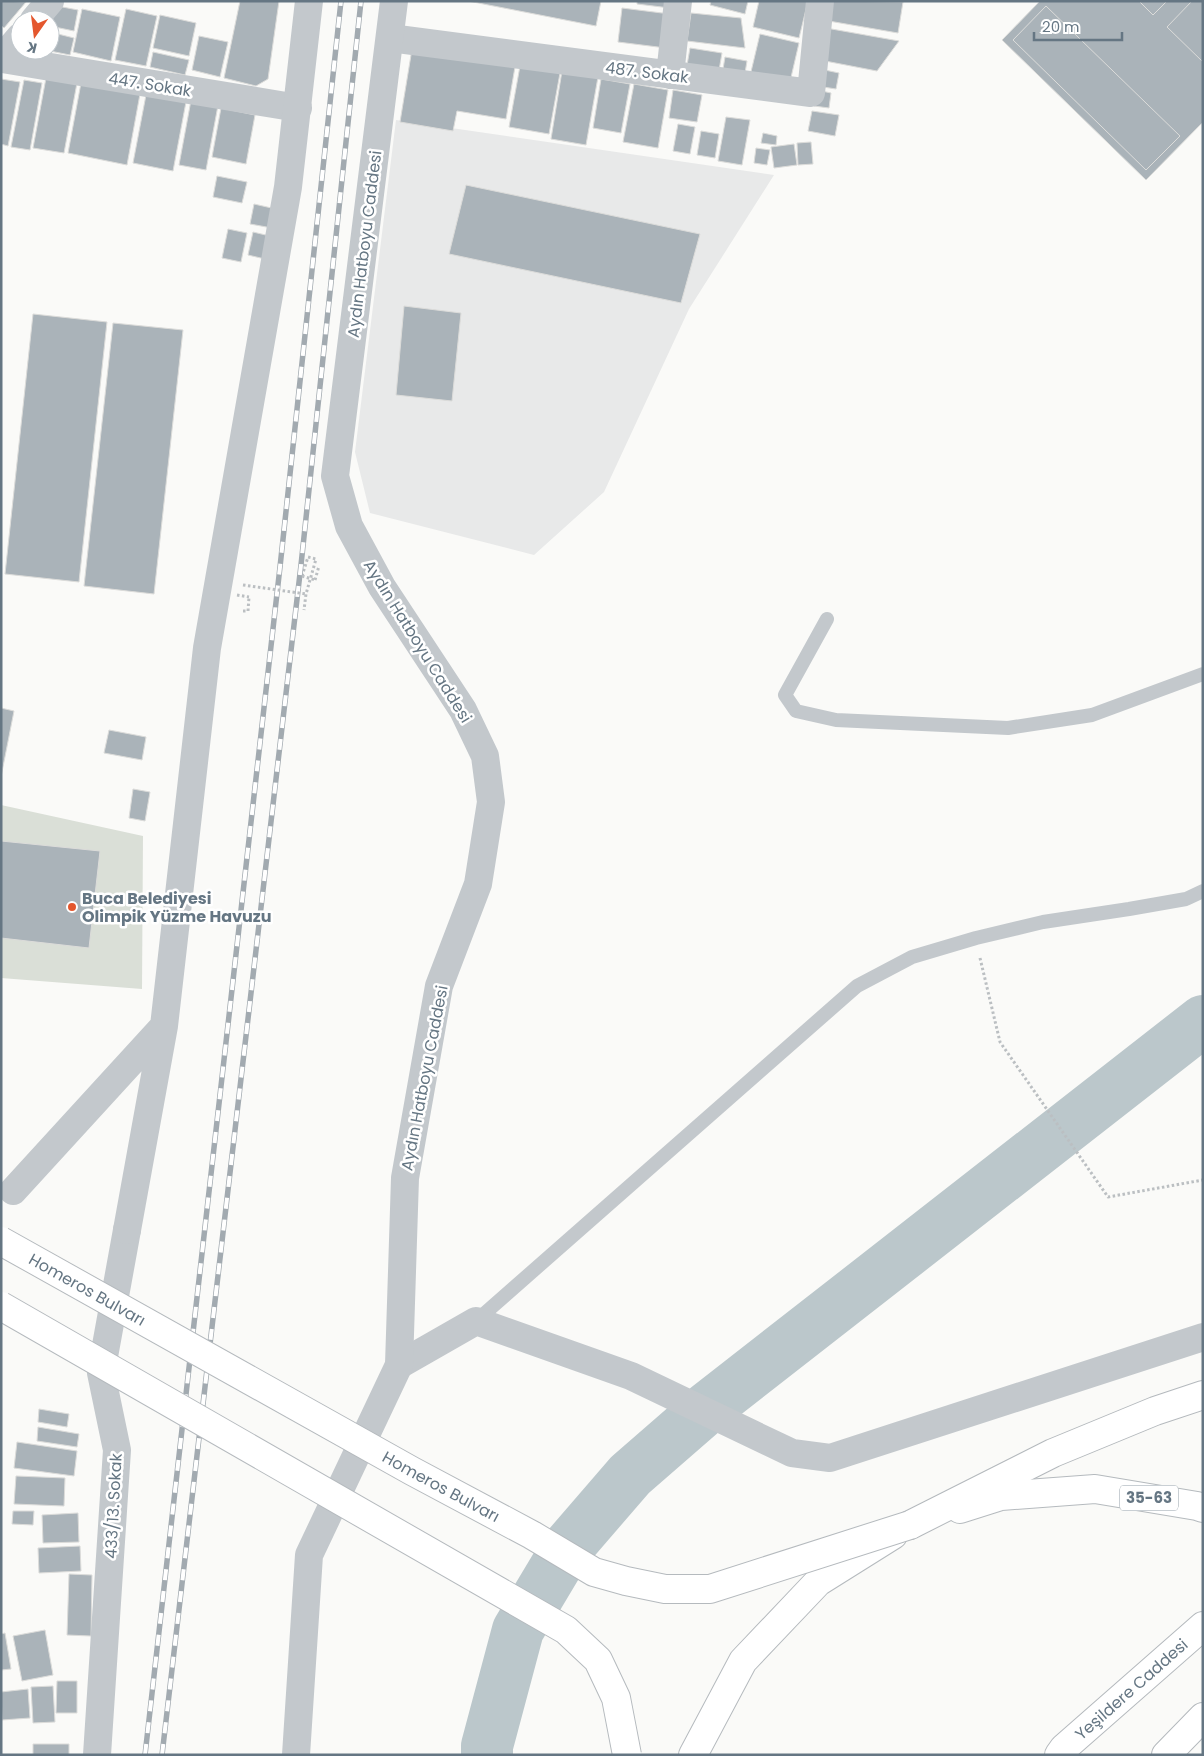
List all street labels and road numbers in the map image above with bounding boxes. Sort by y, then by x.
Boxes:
street label: 487. Sokak [604,56,691,89]
street label: 447. Sokak [107,67,194,102]
street label: Aydın Hatboyu Caddesi [342,149,387,339]
street label: Aydın Hatboyu Caddesi [358,555,477,727]
street label: Aydın Hatboyu Caddesi [395,983,454,1173]
street label: Homeros Bulvarı [25,1248,150,1332]
street label: Homeros Bulvarı [378,1446,504,1528]
street label: 433/13. Sokak [99,1452,128,1559]
road number: 35-63 [1120,1486,1178,1510]
street label: Yeşildere Caddesi [1070,1633,1193,1745]

